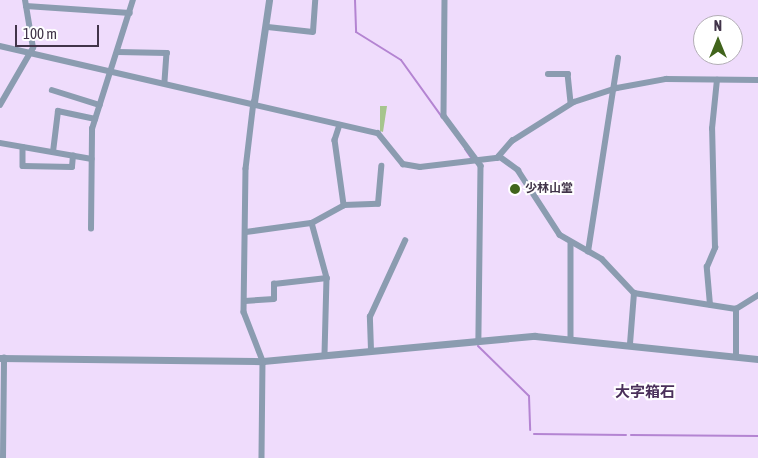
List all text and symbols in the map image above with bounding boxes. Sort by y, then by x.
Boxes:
scale bar [18,15,101,47]
north arrow [693,15,743,65]
text: N [714,18,722,34]
text: 100 m [23,25,57,42]
place label: 少林山堂 [525,182,573,196]
marker: 少林山堂 [509,183,521,195]
district label: 大字箱石 [615,383,675,401]

